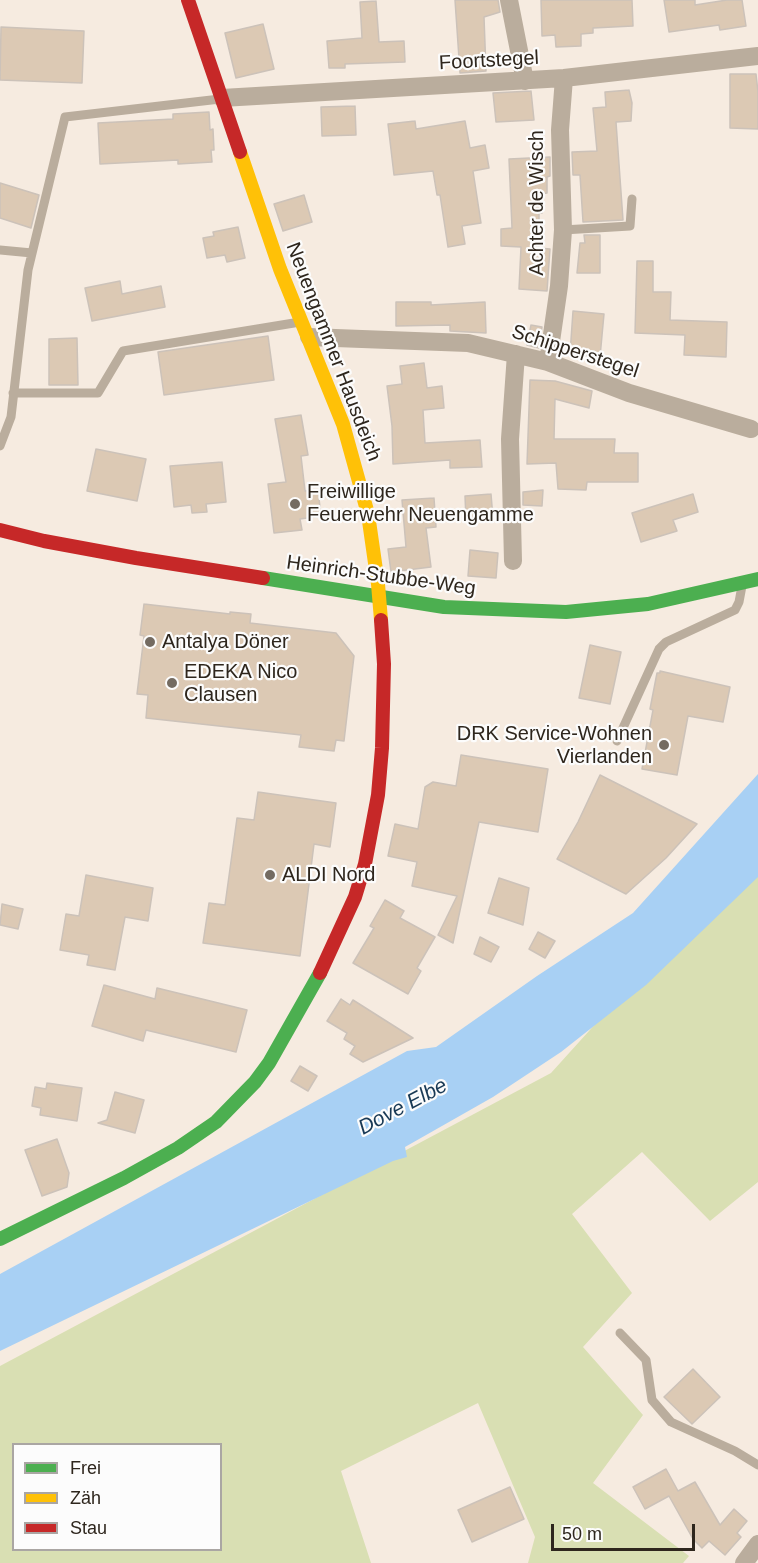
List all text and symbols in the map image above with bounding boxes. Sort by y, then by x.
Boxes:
street label: Foortstegel [438,46,540,76]
street label: Achter de Wisch [525,130,549,276]
street label: Neuengammer Hausdeich [280,239,386,465]
street label: Schipperstegel [508,320,642,384]
place label: Freiwillige Feuerwehr Neuengamme [307,480,534,527]
marker: Freiwillige Feuerwehr Neuengamme [288,497,302,511]
street label: Heinrich-Stubbe-Weg [285,551,477,601]
place label: Antalya Döner [162,630,289,654]
marker: Antalya Döner [143,635,157,649]
place label: EDEKA Nico Clausen [184,660,297,707]
marker: EDEKA Nico Clausen [165,676,179,690]
place label: DRK Service-Wohnen Vierlanden [457,722,652,769]
marker: DRK Service-Wohnen Vierlanden [657,738,671,752]
place label: ALDI Nord [282,863,375,887]
marker: ALDI Nord [263,868,277,882]
water label: Dove Elbe [354,1073,452,1141]
legend [12,1443,222,1551]
text: Frei [70,1458,101,1478]
text: Zäh [70,1488,101,1508]
scale bar [554,1512,698,1550]
text: Stau [70,1518,107,1538]
text: 50 m [562,1524,602,1544]

